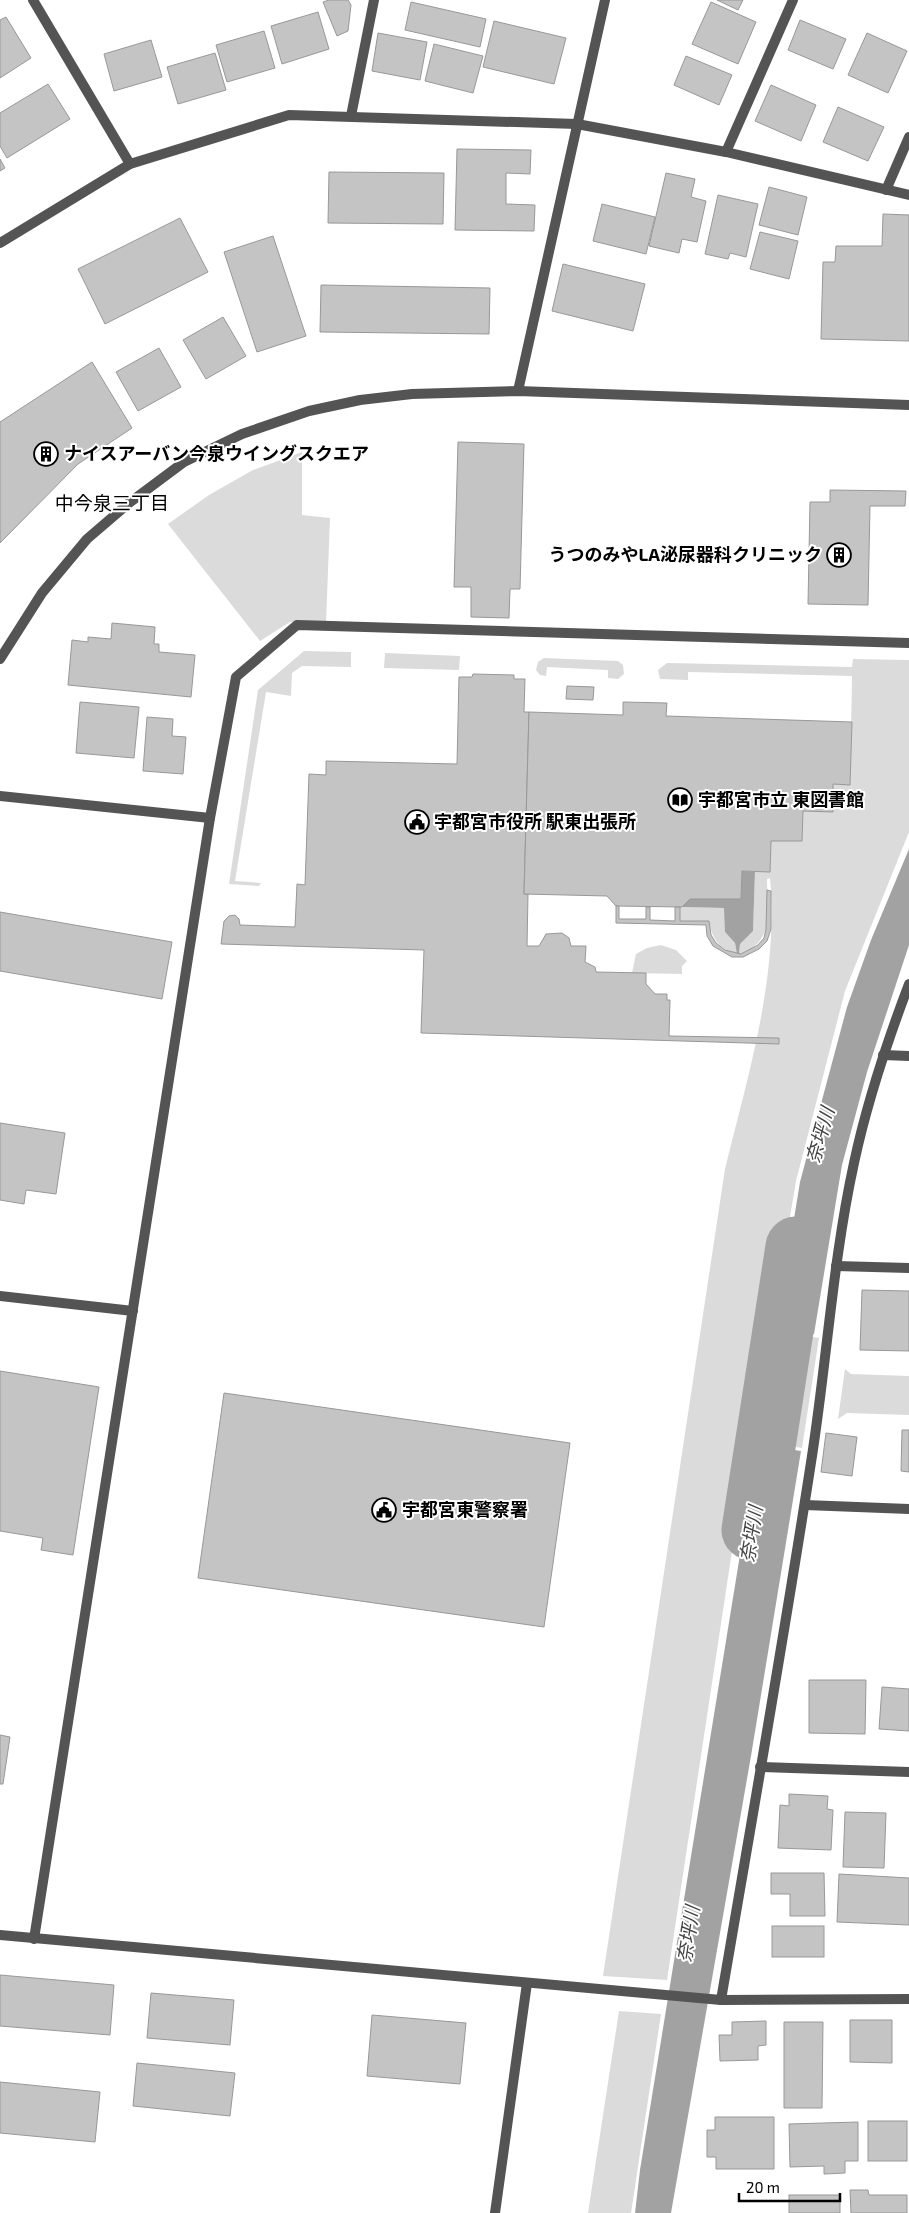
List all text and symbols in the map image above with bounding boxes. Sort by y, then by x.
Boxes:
building icon: ナイスアーバン今泉ウイングスクエア [33,441,59,467]
place label: ナイスアーバン今泉ウイングスクエア [64,442,369,464]
district label: 中今泉三丁目 [55,491,169,514]
building icon: うつのみやLA泌尿器科クリニック [826,542,852,568]
place label: うつのみやLA泌尿器科クリニック [549,543,822,565]
library icon: 宇都宮市立 東図書館 [667,787,693,813]
place label: 宇都宮市立 東図書館 [698,788,864,810]
public building icon: 宇都宮市役所 駅東出張所 [404,809,430,835]
place label: 宇都宮市役所 駅東出張所 [434,810,636,832]
water label: 奈坪川 [801,1102,839,1165]
public building icon: 宇都宮東警察署 [371,1497,397,1523]
place label: 宇都宮東警察署 [402,1498,528,1520]
water label: 奈坪川 [735,1502,767,1564]
water label: 奈坪川 [672,1902,704,1964]
scale bar [739,2170,840,2202]
text: 20 m [746,2178,780,2196]

